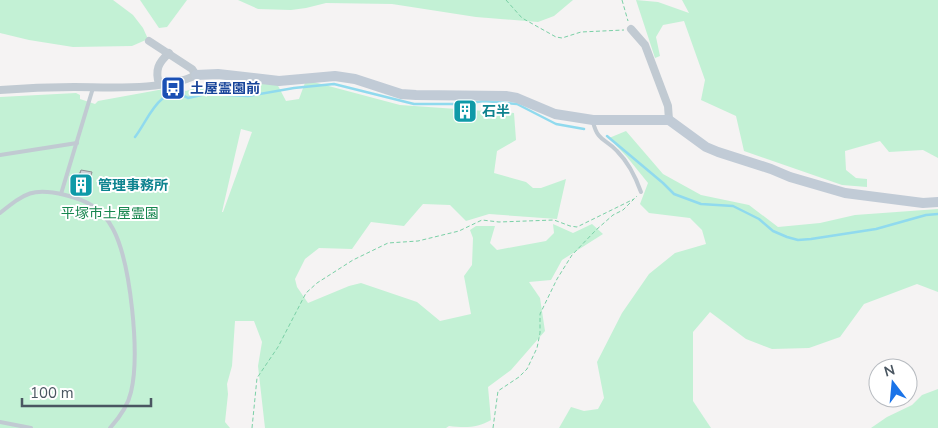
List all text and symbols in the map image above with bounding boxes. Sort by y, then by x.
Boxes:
bus stop icon: 土屋霊園前 [160,75,186,101]
place label: 土屋霊園前 [190,79,260,98]
building icon: 石半 [452,98,478,124]
place label: 石半 [482,102,510,121]
building icon: 管理事務所 [68,172,94,198]
place label: 管理事務所 [98,176,168,195]
park label: 平塚市土屋霊園 [61,204,159,223]
north arrow [868,358,918,408]
text: N [882,360,897,382]
scale bar [22,376,151,408]
text: 100 m [30,383,74,403]

